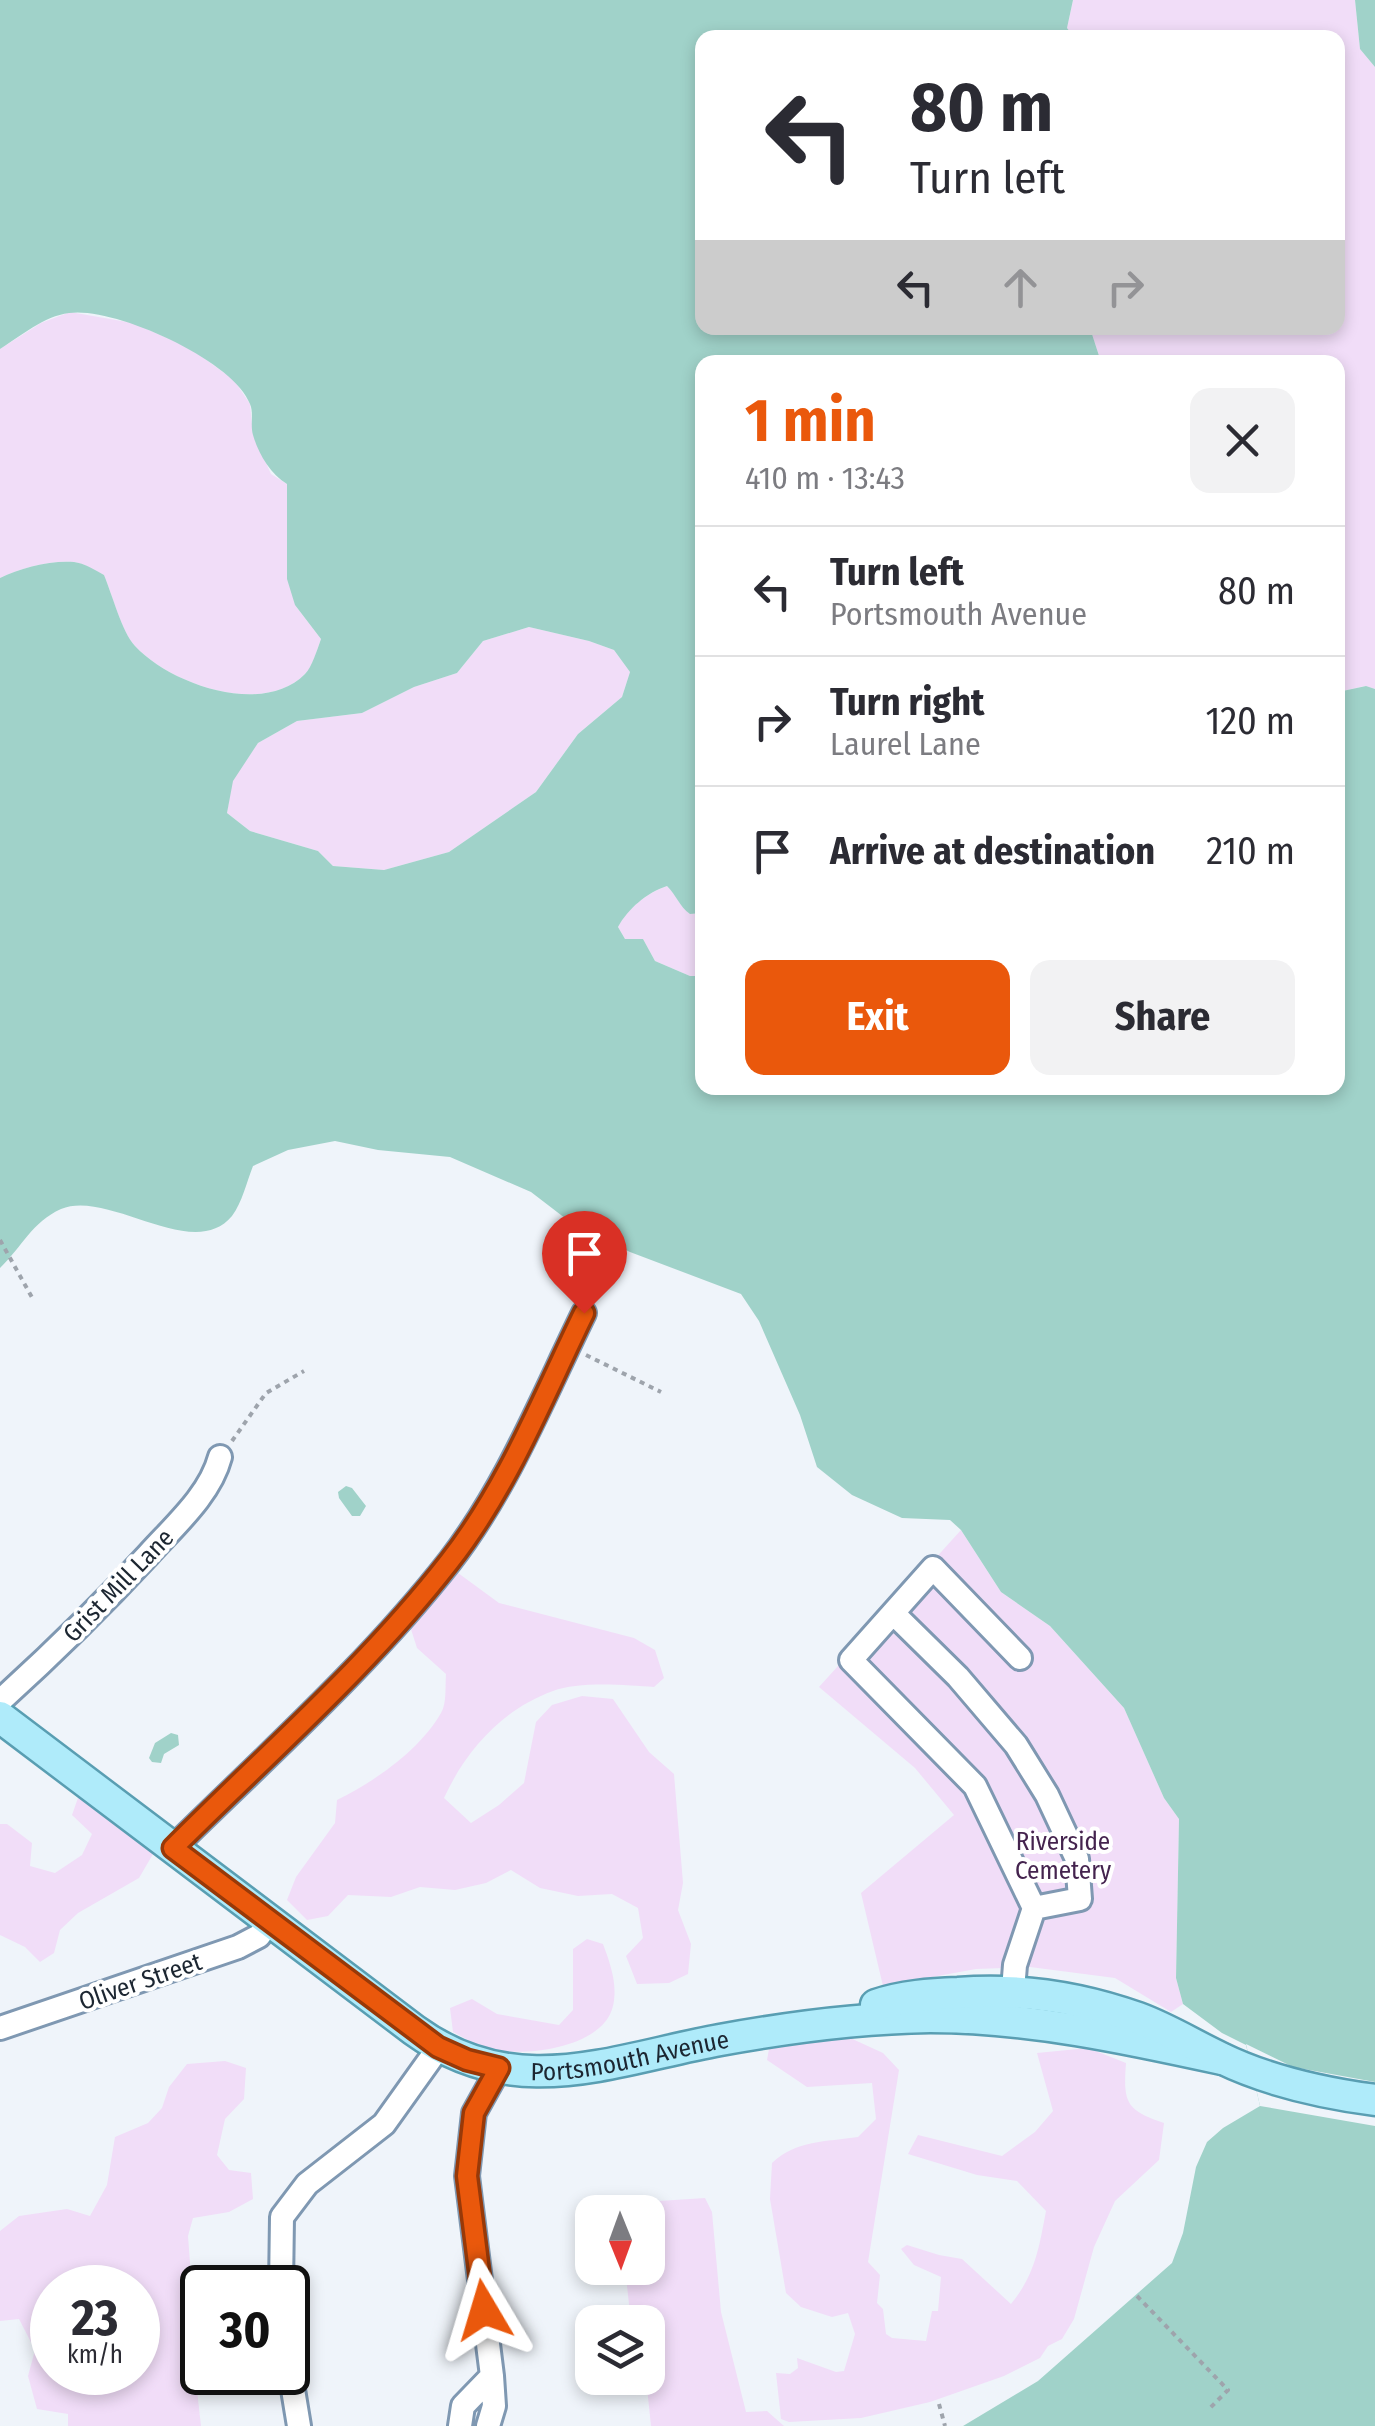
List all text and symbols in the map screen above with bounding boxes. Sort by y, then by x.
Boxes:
text: 80 m [910,66,1053,150]
icon: left [745,70,875,200]
text: Turn left [910,151,1065,205]
icon: left [888,260,943,315]
icon: ahead [993,260,1048,315]
icon: right [1098,260,1153,315]
text: 1 min [745,385,876,457]
button: close [1190,388,1295,493]
text: 410 m · 13:43 [745,459,905,497]
text: Turn left [830,549,964,595]
icon: left [745,564,800,619]
text: 80 m [1218,568,1295,614]
text: Portsmouth Avenue [830,595,1087,633]
text: Turn right [830,679,984,725]
icon: right [745,694,800,749]
text: 120 m [1205,698,1295,744]
text: Laurel Lane [830,725,981,763]
icon: arrive [745,824,800,879]
text: Arrive at destination [830,828,1155,874]
text: 210 m [1206,828,1295,874]
button: Exit [745,960,1010,1075]
button: Share [1030,960,1295,1075]
pin [542,1211,627,1314]
icon: arrive [557,1226,612,1281]
street label: Grist Mill Lane [57,1523,180,1649]
park label: Riverside Cemetery [1015,1827,1111,1886]
street label: Oliver Street [75,1947,207,2017]
street label: Portsmouth Avenue [530,2025,731,2087]
north arrow [575,2195,665,2285]
map controls [575,2195,665,2395]
position arrow [432,2258,536,2362]
speed limit sign: 30 [180,2265,310,2395]
text: 23 [72,2288,118,2348]
button: layers [575,2305,665,2395]
text: km/h [67,2340,123,2370]

